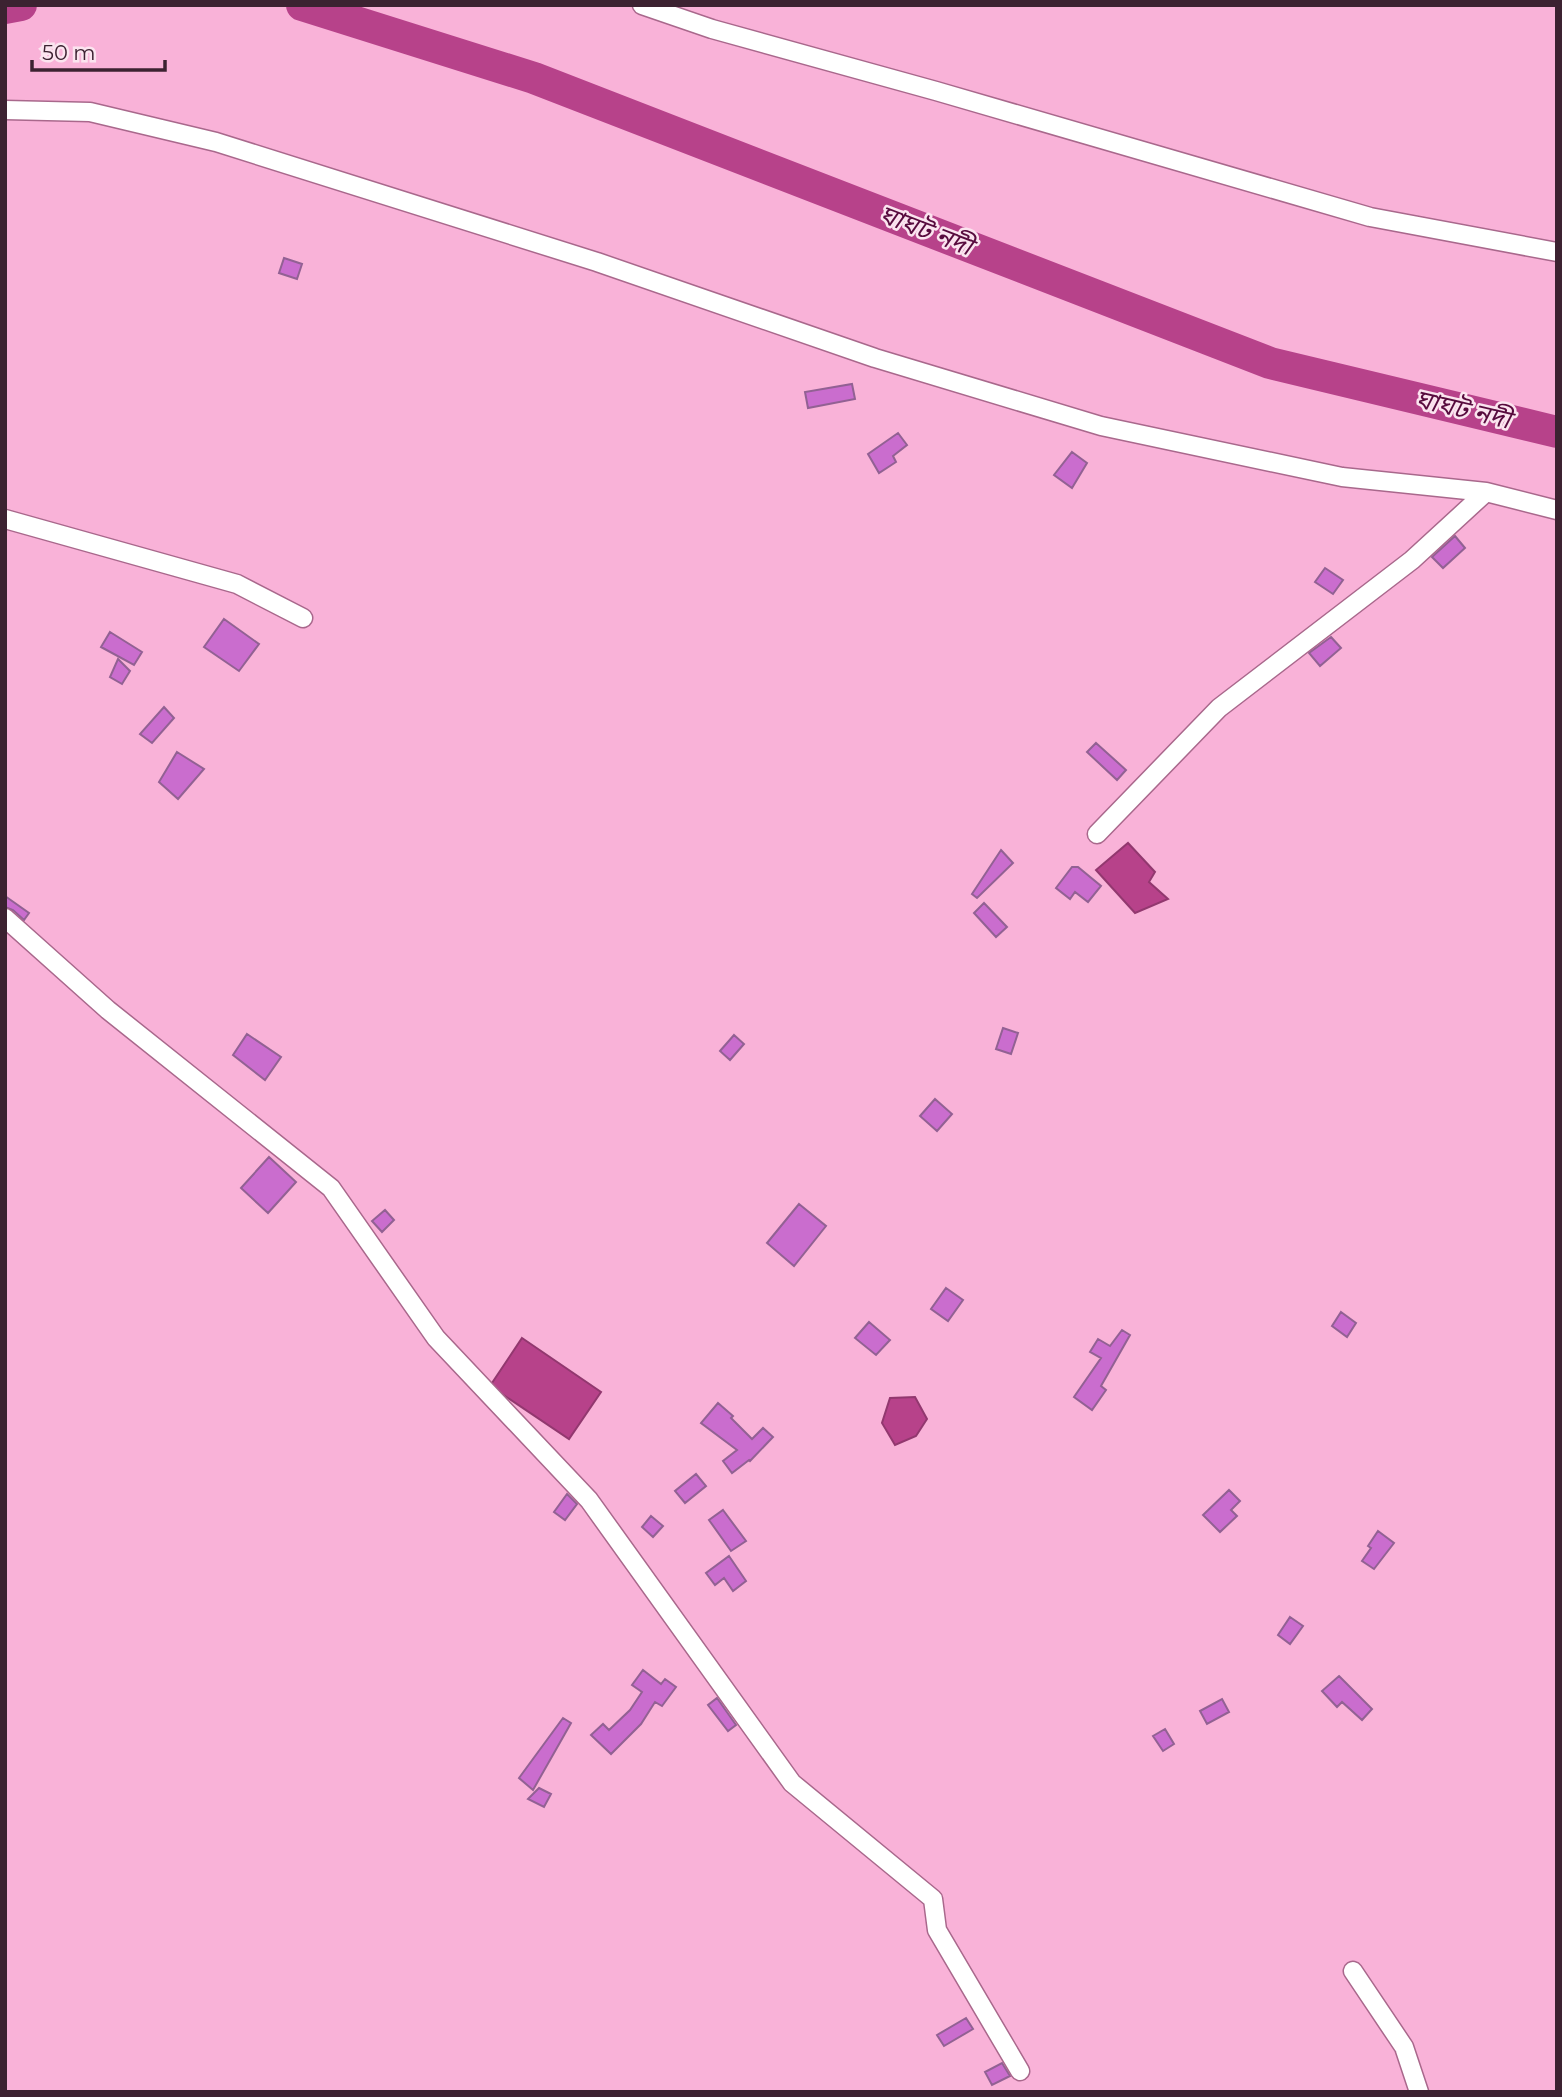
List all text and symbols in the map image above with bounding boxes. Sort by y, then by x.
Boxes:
scale bar [32,28,164,72]
text: 50 m [42,40,96,65]
water label: ঘাঘট নদী [875,198,982,264]
water label: ঘাঘট নদী [1412,382,1519,437]

